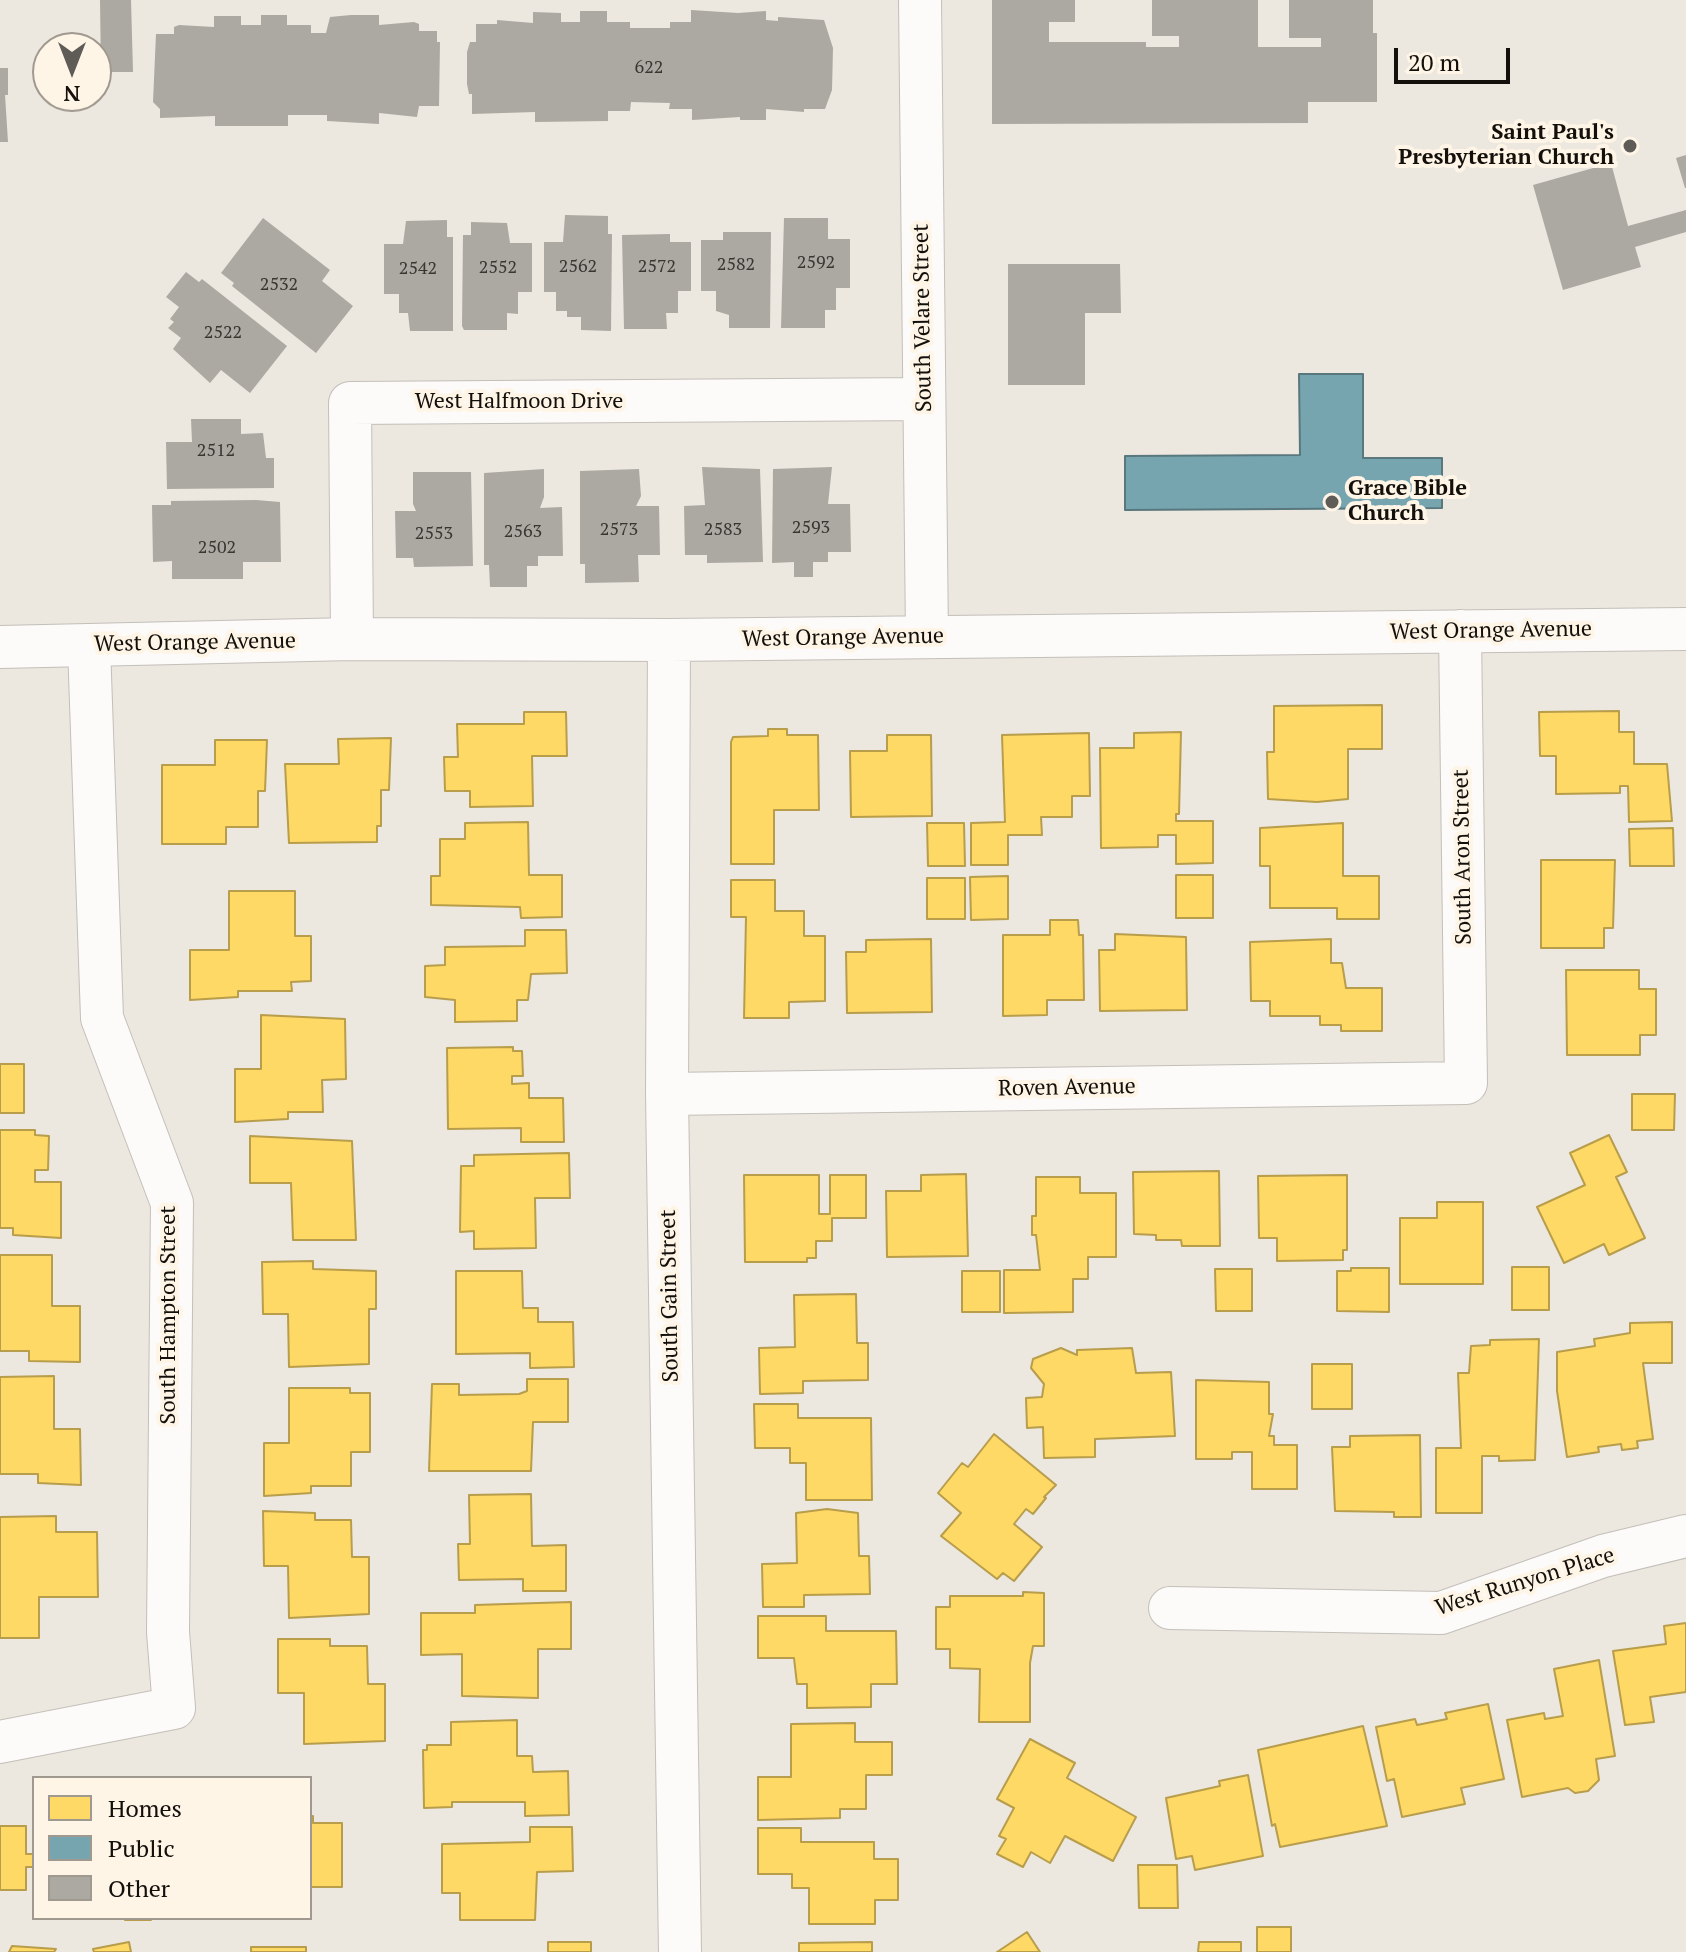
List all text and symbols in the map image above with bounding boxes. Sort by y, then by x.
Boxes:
north arrow [32,32,112,112]
scale bar [1398,32,1514,82]
text: 20 m [1408,46,1460,78]
house number: 622 [635,57,663,79]
text: N [64,80,80,109]
place label: Saint Paul's Presbyterian Church [1398,120,1614,172]
marker: Saint Paul's Presbyterian Church [1621,137,1639,155]
street label: South Velare Street [908,224,938,412]
house number: 2592 [797,252,835,274]
house number: 2582 [717,254,755,276]
house number: 2562 [559,256,597,278]
house number: 2572 [638,256,676,278]
house number: 2552 [479,257,517,279]
house number: 2542 [399,258,437,280]
house number: 2532 [260,274,298,296]
house number: 2522 [204,322,242,344]
street label: West Halfmoon Drive [415,389,623,415]
house number: 2512 [197,440,235,462]
place label: Grace Bible Church [1348,476,1467,528]
marker: Grace Bible Church [1323,493,1341,511]
house number: 2593 [792,517,830,539]
house number: 2573 [600,519,638,541]
house number: 2583 [704,519,742,541]
house number: 2563 [504,521,542,543]
house number: 2553 [415,523,453,545]
house number: 2502 [198,537,236,559]
street label: West Orange Avenue [1390,616,1592,646]
street label: West Orange Avenue [742,623,944,653]
street label: West Orange Avenue [94,628,296,658]
street label: South Aron Street [1448,769,1478,945]
street label: Roven Avenue [998,1074,1136,1102]
street label: South Hampton Street [156,1206,182,1424]
street label: South Gain Street [655,1209,685,1383]
street label: West Runyon Place [1432,1542,1618,1622]
legend [32,1776,312,1920]
text: Homes [108,1792,182,1824]
text: Public [108,1832,175,1864]
text: Other [108,1872,170,1904]

